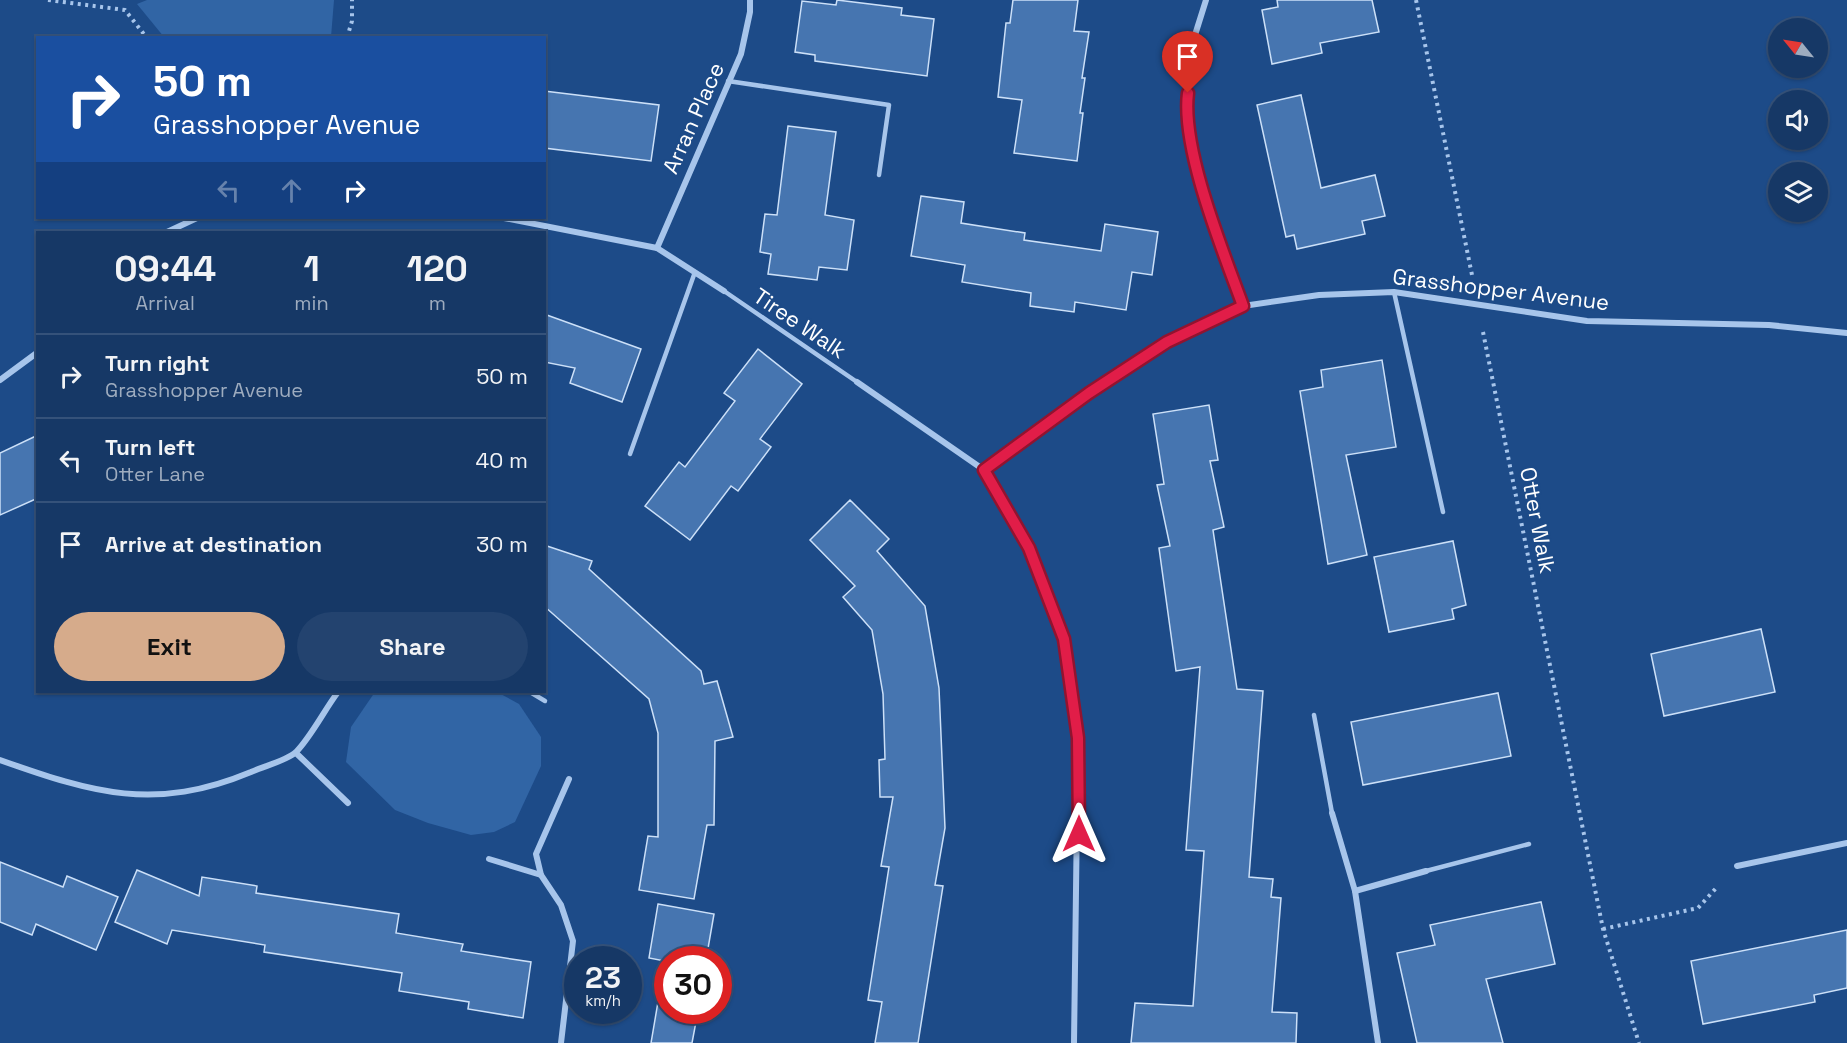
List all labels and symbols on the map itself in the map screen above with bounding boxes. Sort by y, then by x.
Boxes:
north arrow [1768,18,1828,78]
pin [1162,31,1213,93]
street label: Arran Place [656,58,730,178]
street label: Grasshopper Avenue [1391,262,1611,316]
street label: Tiree Walk [748,282,852,364]
street label: Otter Walk [1514,464,1562,576]
position arrow [1047,802,1111,866]
speed limit sign: 30 [654,946,732,1024]

